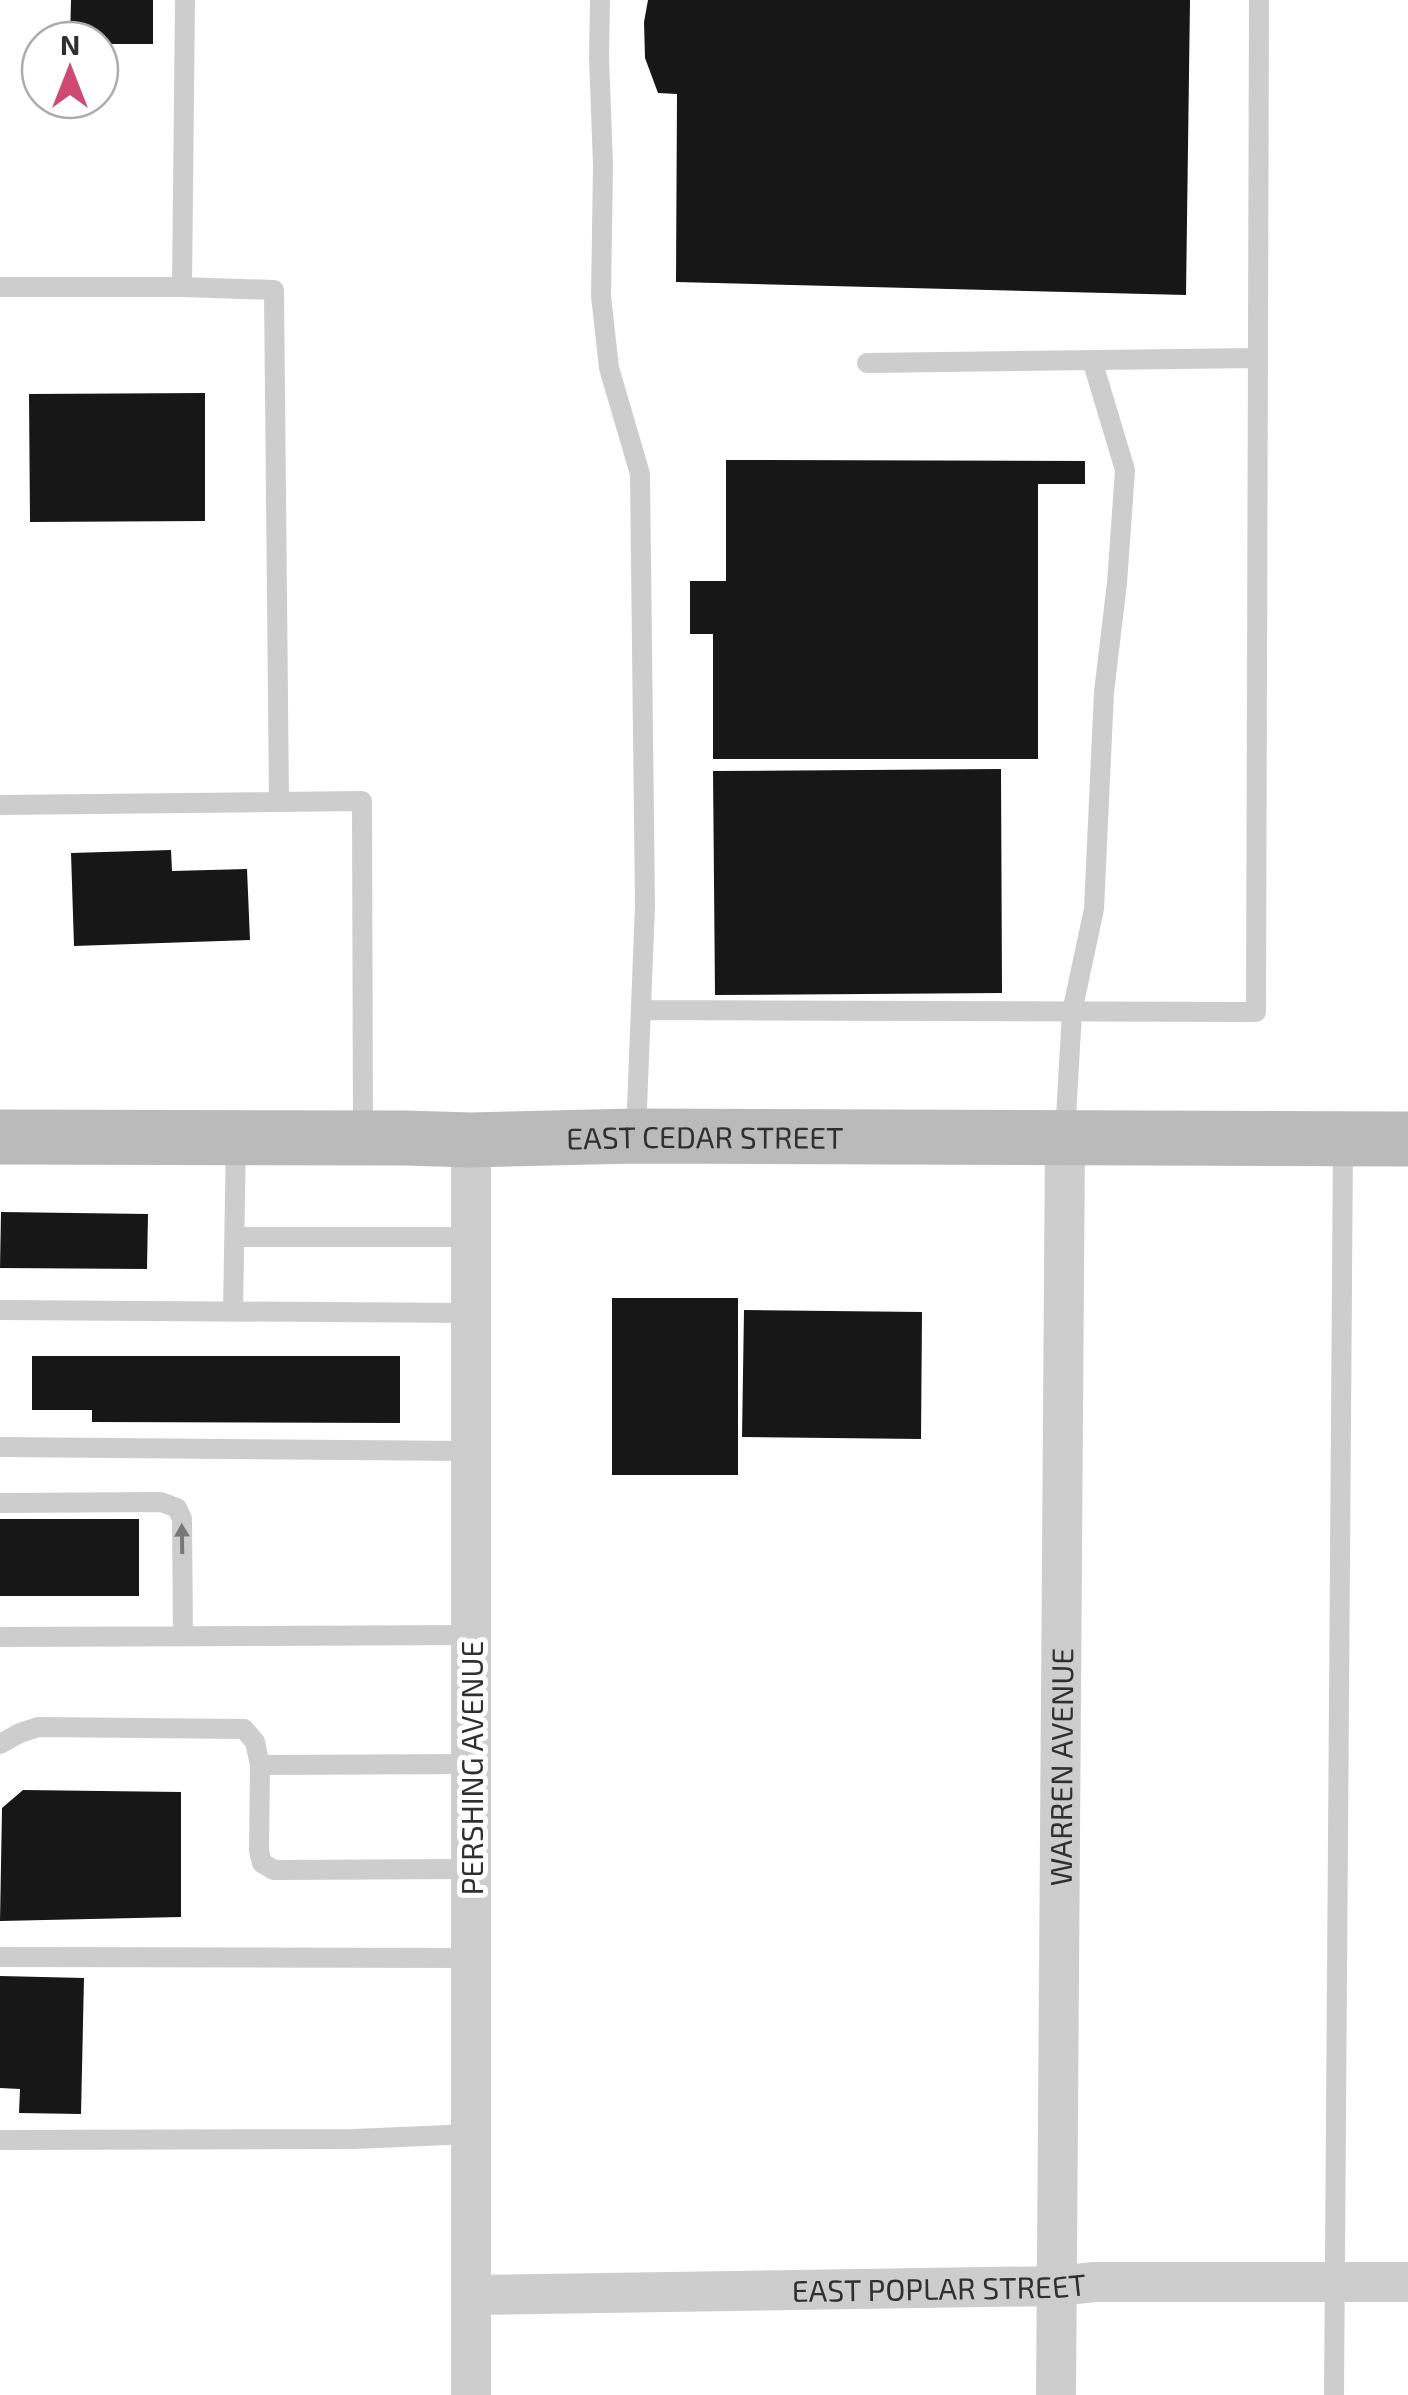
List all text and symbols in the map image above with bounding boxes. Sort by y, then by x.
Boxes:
north arrow [20,20,120,120]
text: N [60,27,80,61]
street label: EAST CEDAR STREET [566,1118,844,1156]
one-way arrow [174,1522,190,1554]
street label: PERSHING AVENUE [453,1641,489,1895]
street label: WARREN AVENUE [1042,1648,1079,1886]
street label: EAST POPLAR STREET [791,2265,1088,2308]

